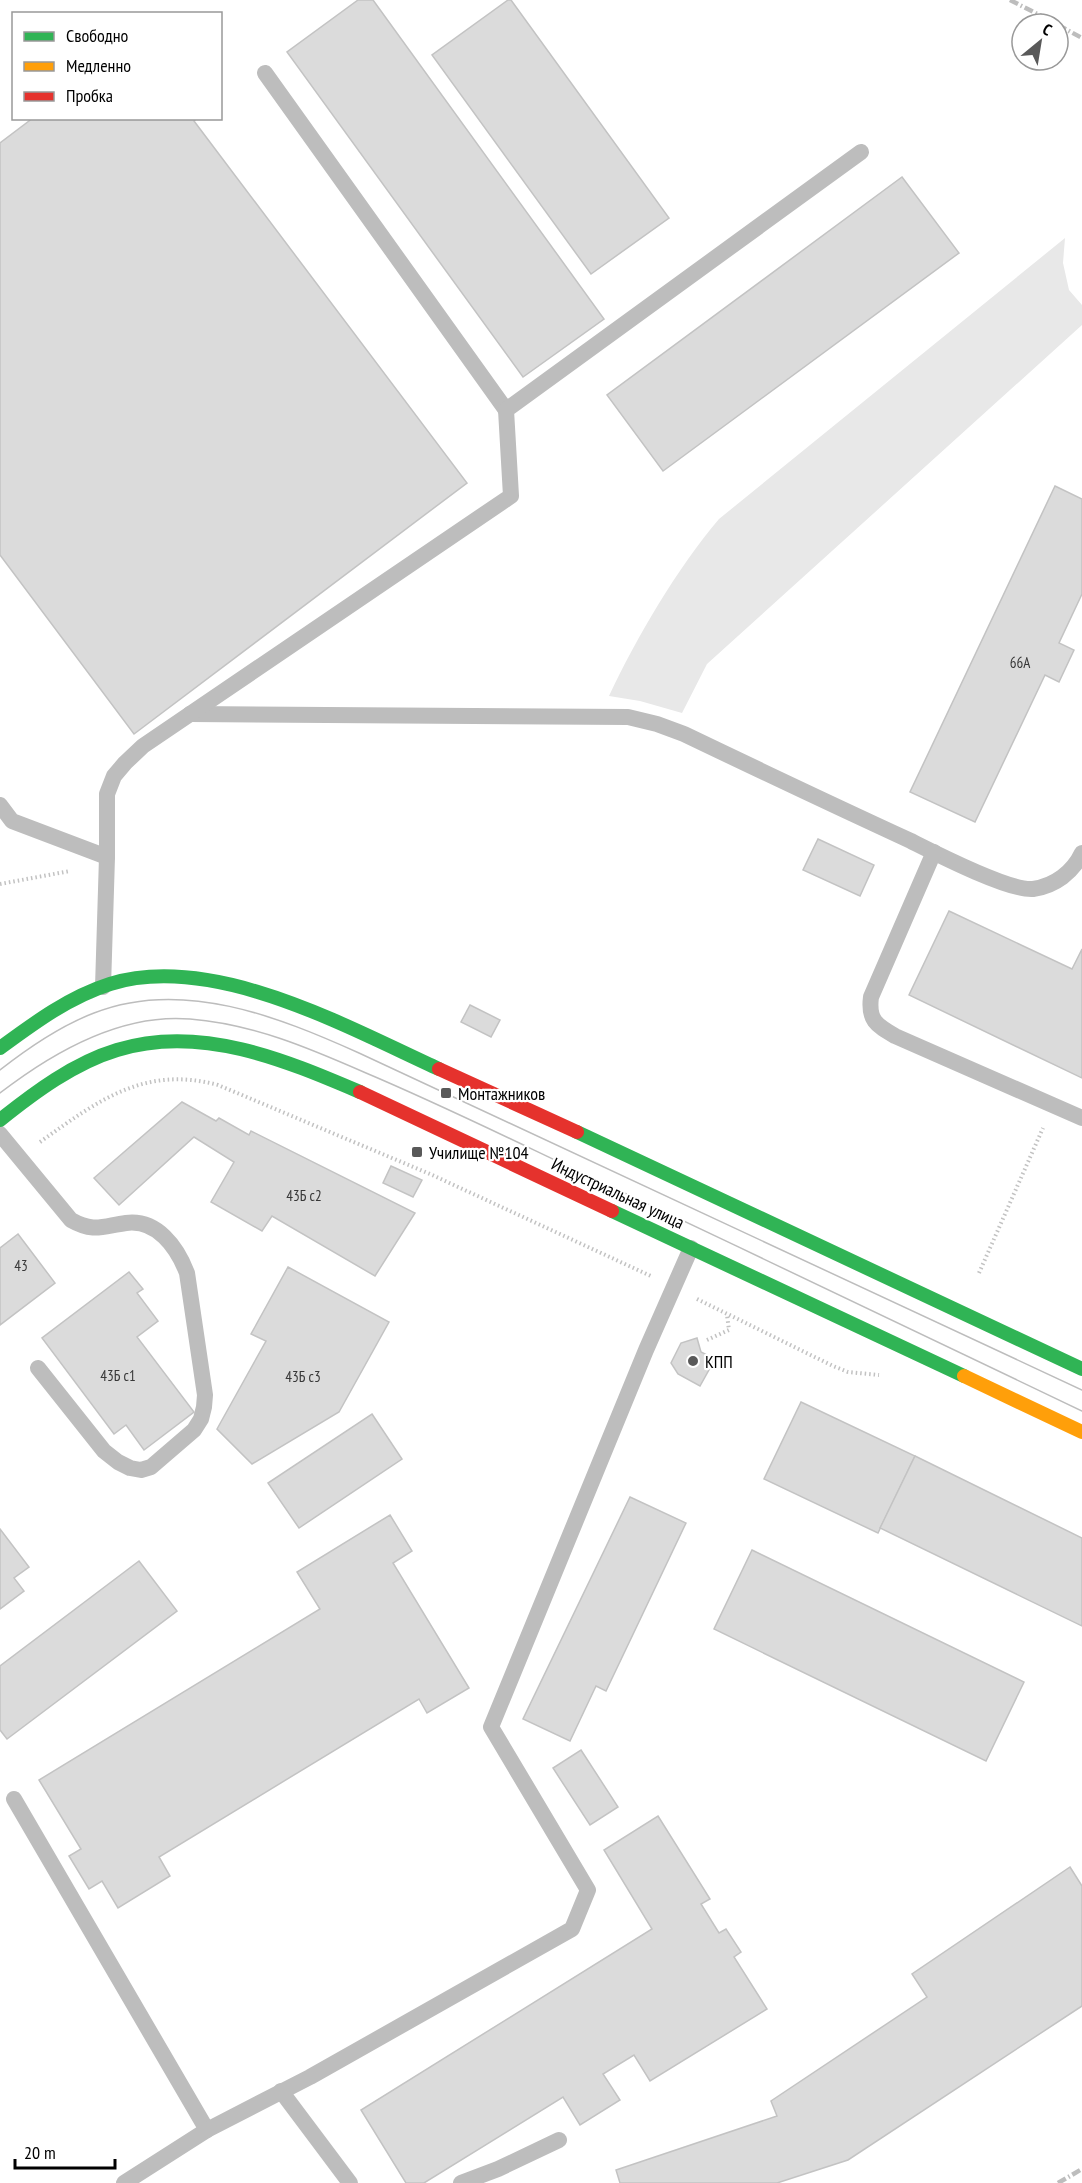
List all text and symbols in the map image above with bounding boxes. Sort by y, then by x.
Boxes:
legend [12,12,222,120]
north arrow [1010,12,1070,72]
text: С [1039,19,1056,40]
text: Свободно [66,24,129,47]
text: Медленно [66,54,131,77]
text: Пробка [66,84,113,107]
house number: 66А [1010,653,1031,672]
place label: Монтажников [458,1082,545,1105]
marker: Монтажников [439,1086,453,1100]
place label: Училище №104 [429,1141,529,1164]
marker: Училище №104 [410,1145,424,1159]
street label: Индустриальная улица [548,1152,688,1234]
house number: 43Б с2 [286,1186,322,1205]
house number: 43 [14,1256,28,1275]
place label: КПП [705,1350,733,1373]
marker: КПП [686,1354,700,1368]
house number: 43Б с1 [100,1366,136,1385]
house number: 43Б с3 [285,1367,321,1386]
scale bar [15,2132,116,2170]
text: 20 m [24,2141,56,2164]

